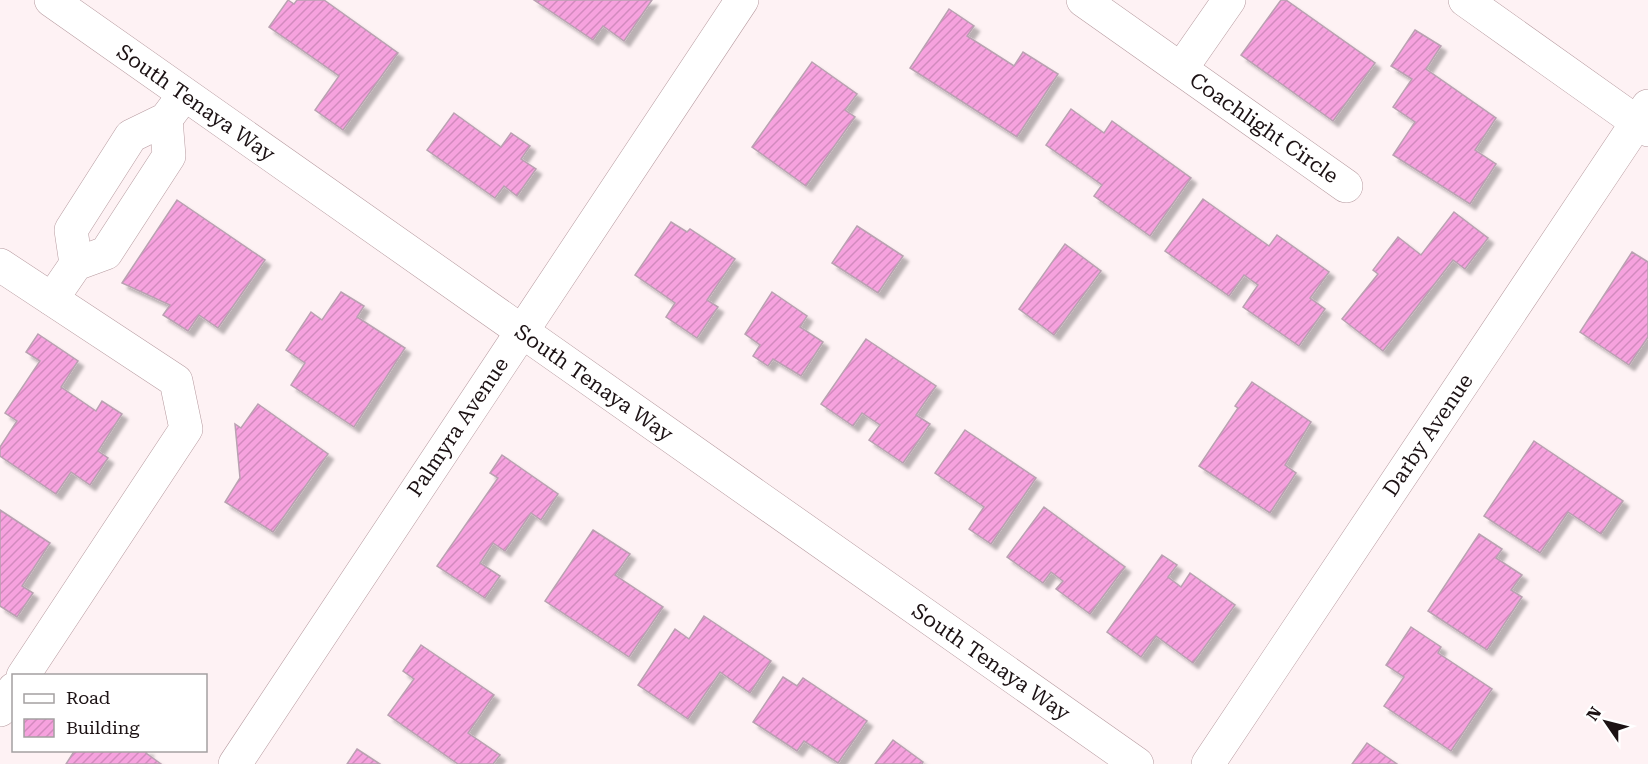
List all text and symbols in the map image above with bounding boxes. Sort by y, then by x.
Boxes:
street label: South Tenaya Way [112,40,280,167]
street label: Coachlight Circle [1185,68,1343,188]
street label: South Tenaya Way [510,320,678,447]
street label: Palmyra Avenue [403,353,513,501]
street label: Darby Avenue [1378,369,1478,501]
street label: South Tenaya Way [907,599,1075,726]
legend [12,674,207,752]
text: Road [66,687,111,708]
north arrow [1576,692,1636,752]
text: N [1583,703,1605,724]
text: Building [66,717,140,738]

